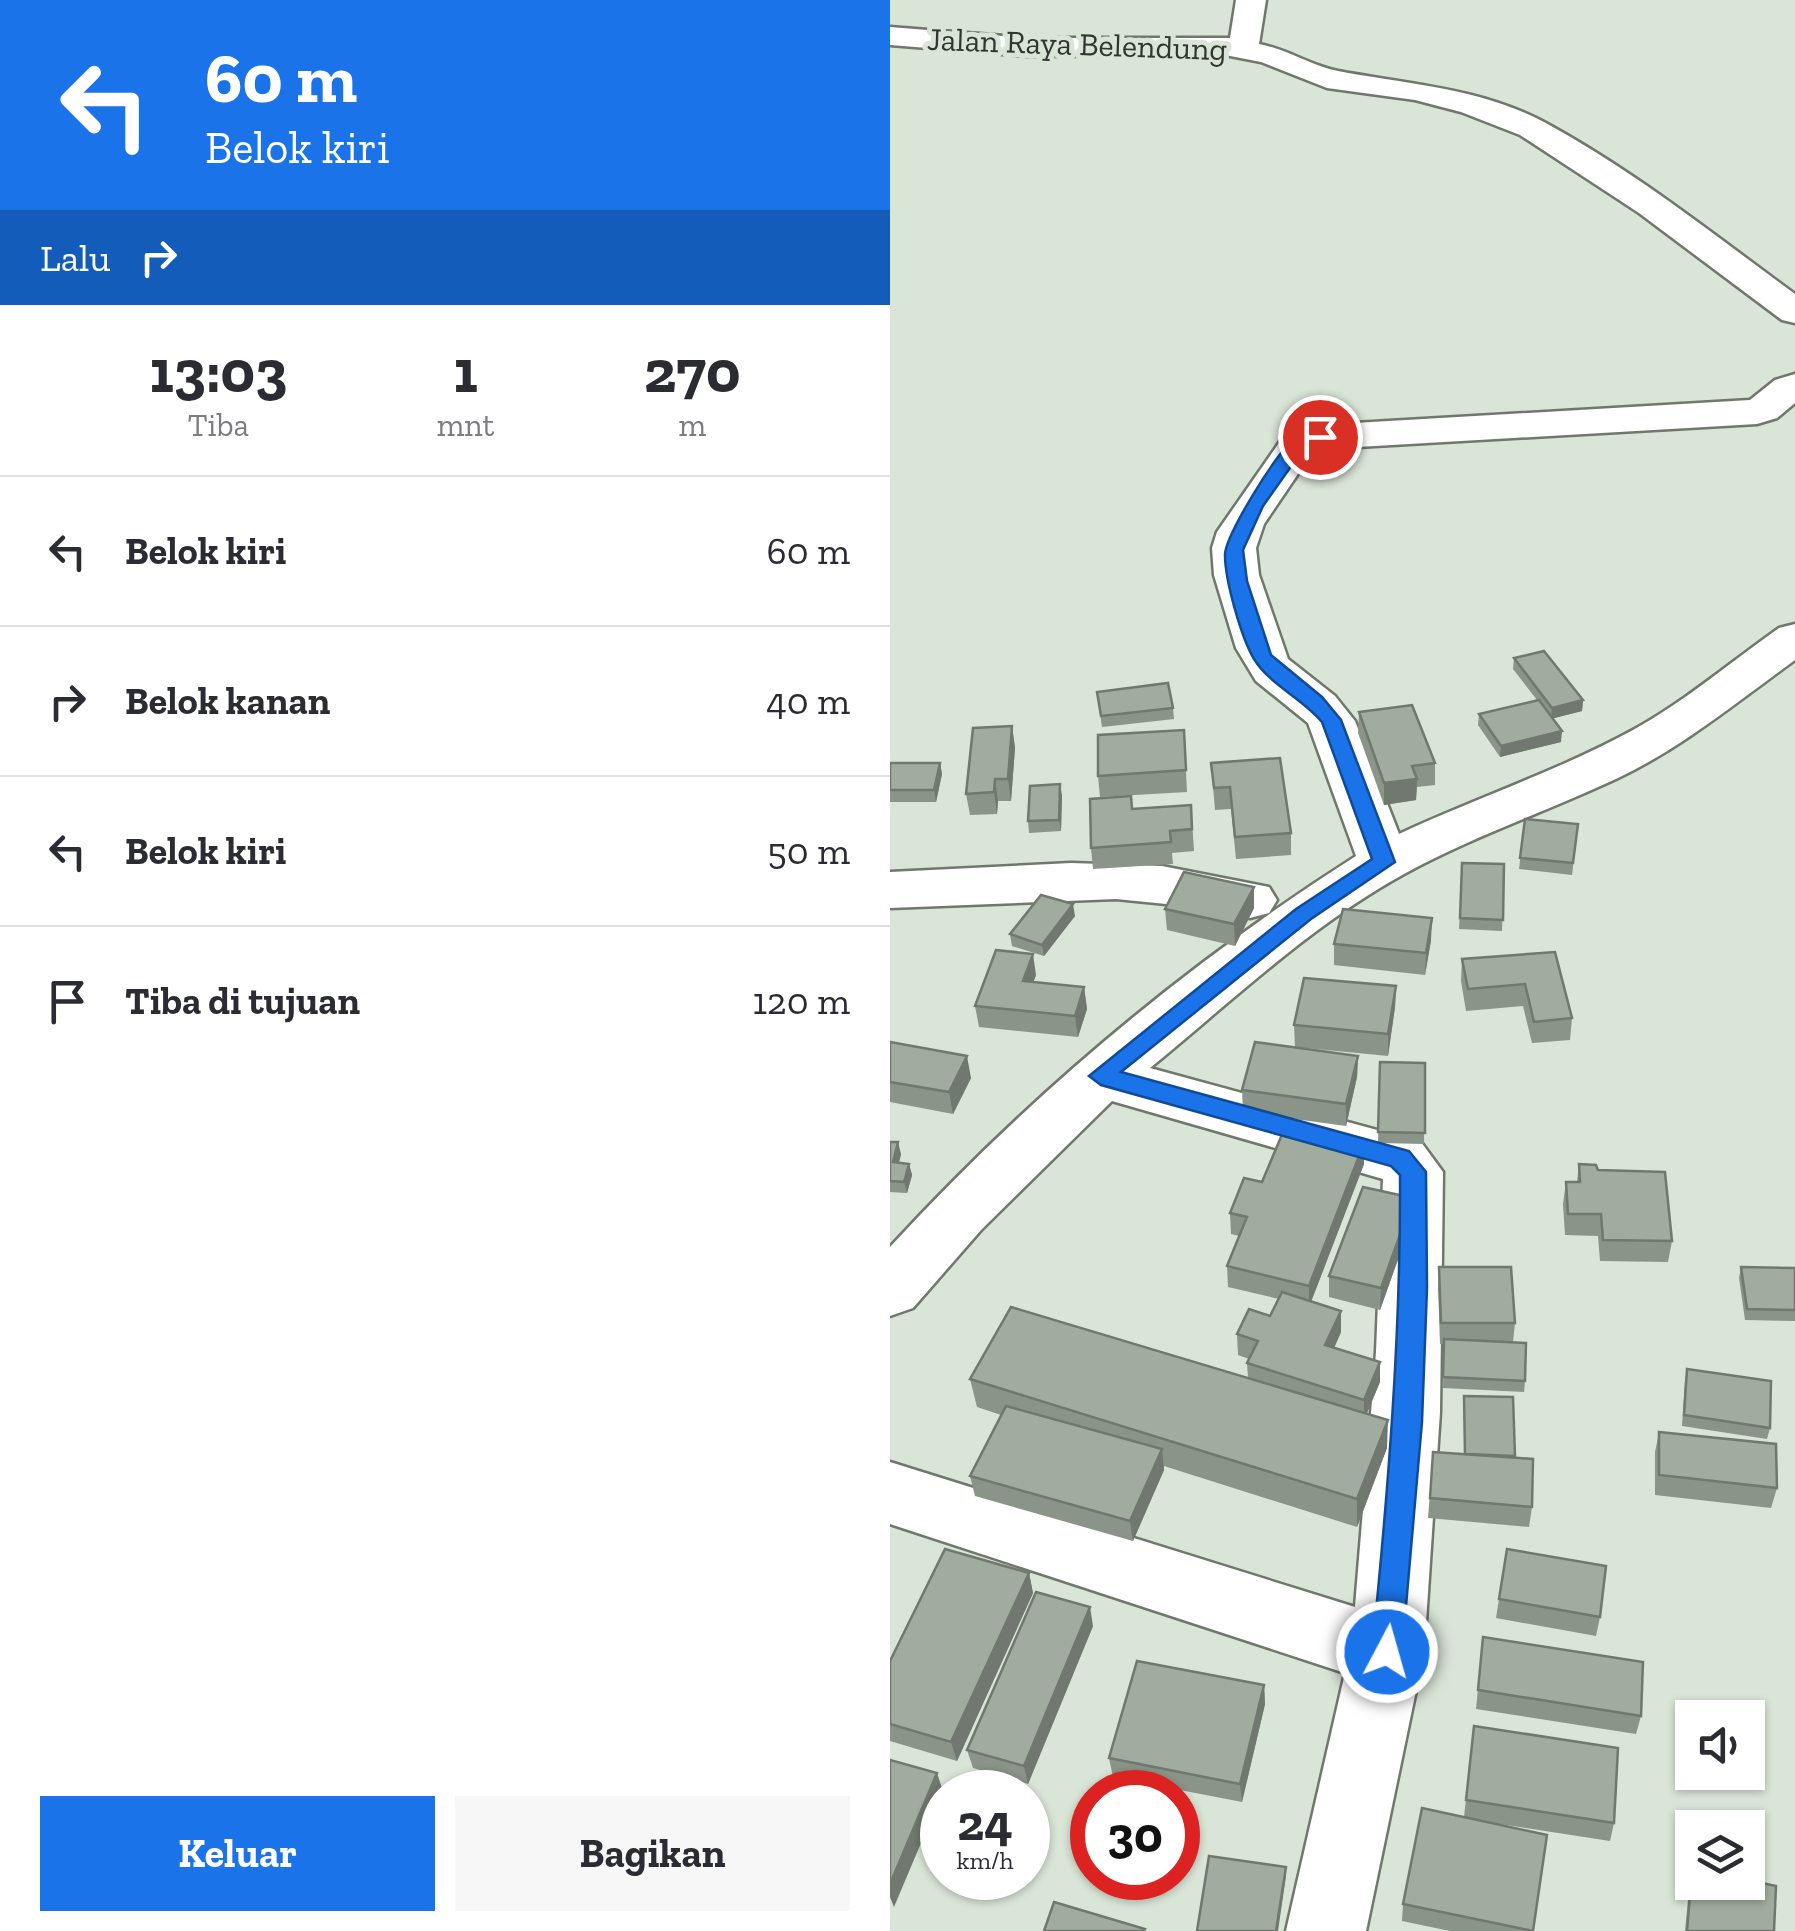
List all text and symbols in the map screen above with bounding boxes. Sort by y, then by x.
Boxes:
street label: Jalan Raya Belendung [926,20,1228,68]
text: 60 m [205,36,357,120]
icon: left [40,40,170,170]
text: Belok kiri [205,121,390,175]
icon: right [131,230,186,285]
text: Lalu [40,235,111,281]
text: 13:03 [150,335,287,407]
text: 1 [453,335,478,407]
text: 270 [644,335,740,407]
pin [1278,395,1363,480]
text: Tiba [188,406,249,444]
text: mnt [437,406,494,444]
text: m [678,406,706,444]
icon: arrive [1293,410,1348,465]
icon: left [40,524,95,579]
text: Belok kiri [125,528,286,574]
text: 60 m [767,528,850,574]
icon: right [40,674,95,729]
text: Belok kanan [125,678,330,724]
text: 40 m [766,678,850,724]
icon: left [40,824,95,879]
text: Belok kiri [125,828,286,874]
text: 50 m [767,828,850,874]
icon: arrive [40,974,95,1029]
text: Tiba di tujuan [125,978,360,1024]
text: 120 m [752,978,850,1024]
position arrow [1335,1600,1439,1704]
map controls [1675,1700,1765,1900]
button: sound [1675,1700,1765,1790]
speed limit sign: 30 [1070,1770,1200,1900]
text: 24 [957,1793,1013,1853]
button: Keluar [40,1796,435,1911]
button: Bagikan [455,1796,850,1911]
button: layers [1675,1810,1765,1900]
text: km/h [956,1845,1014,1875]

